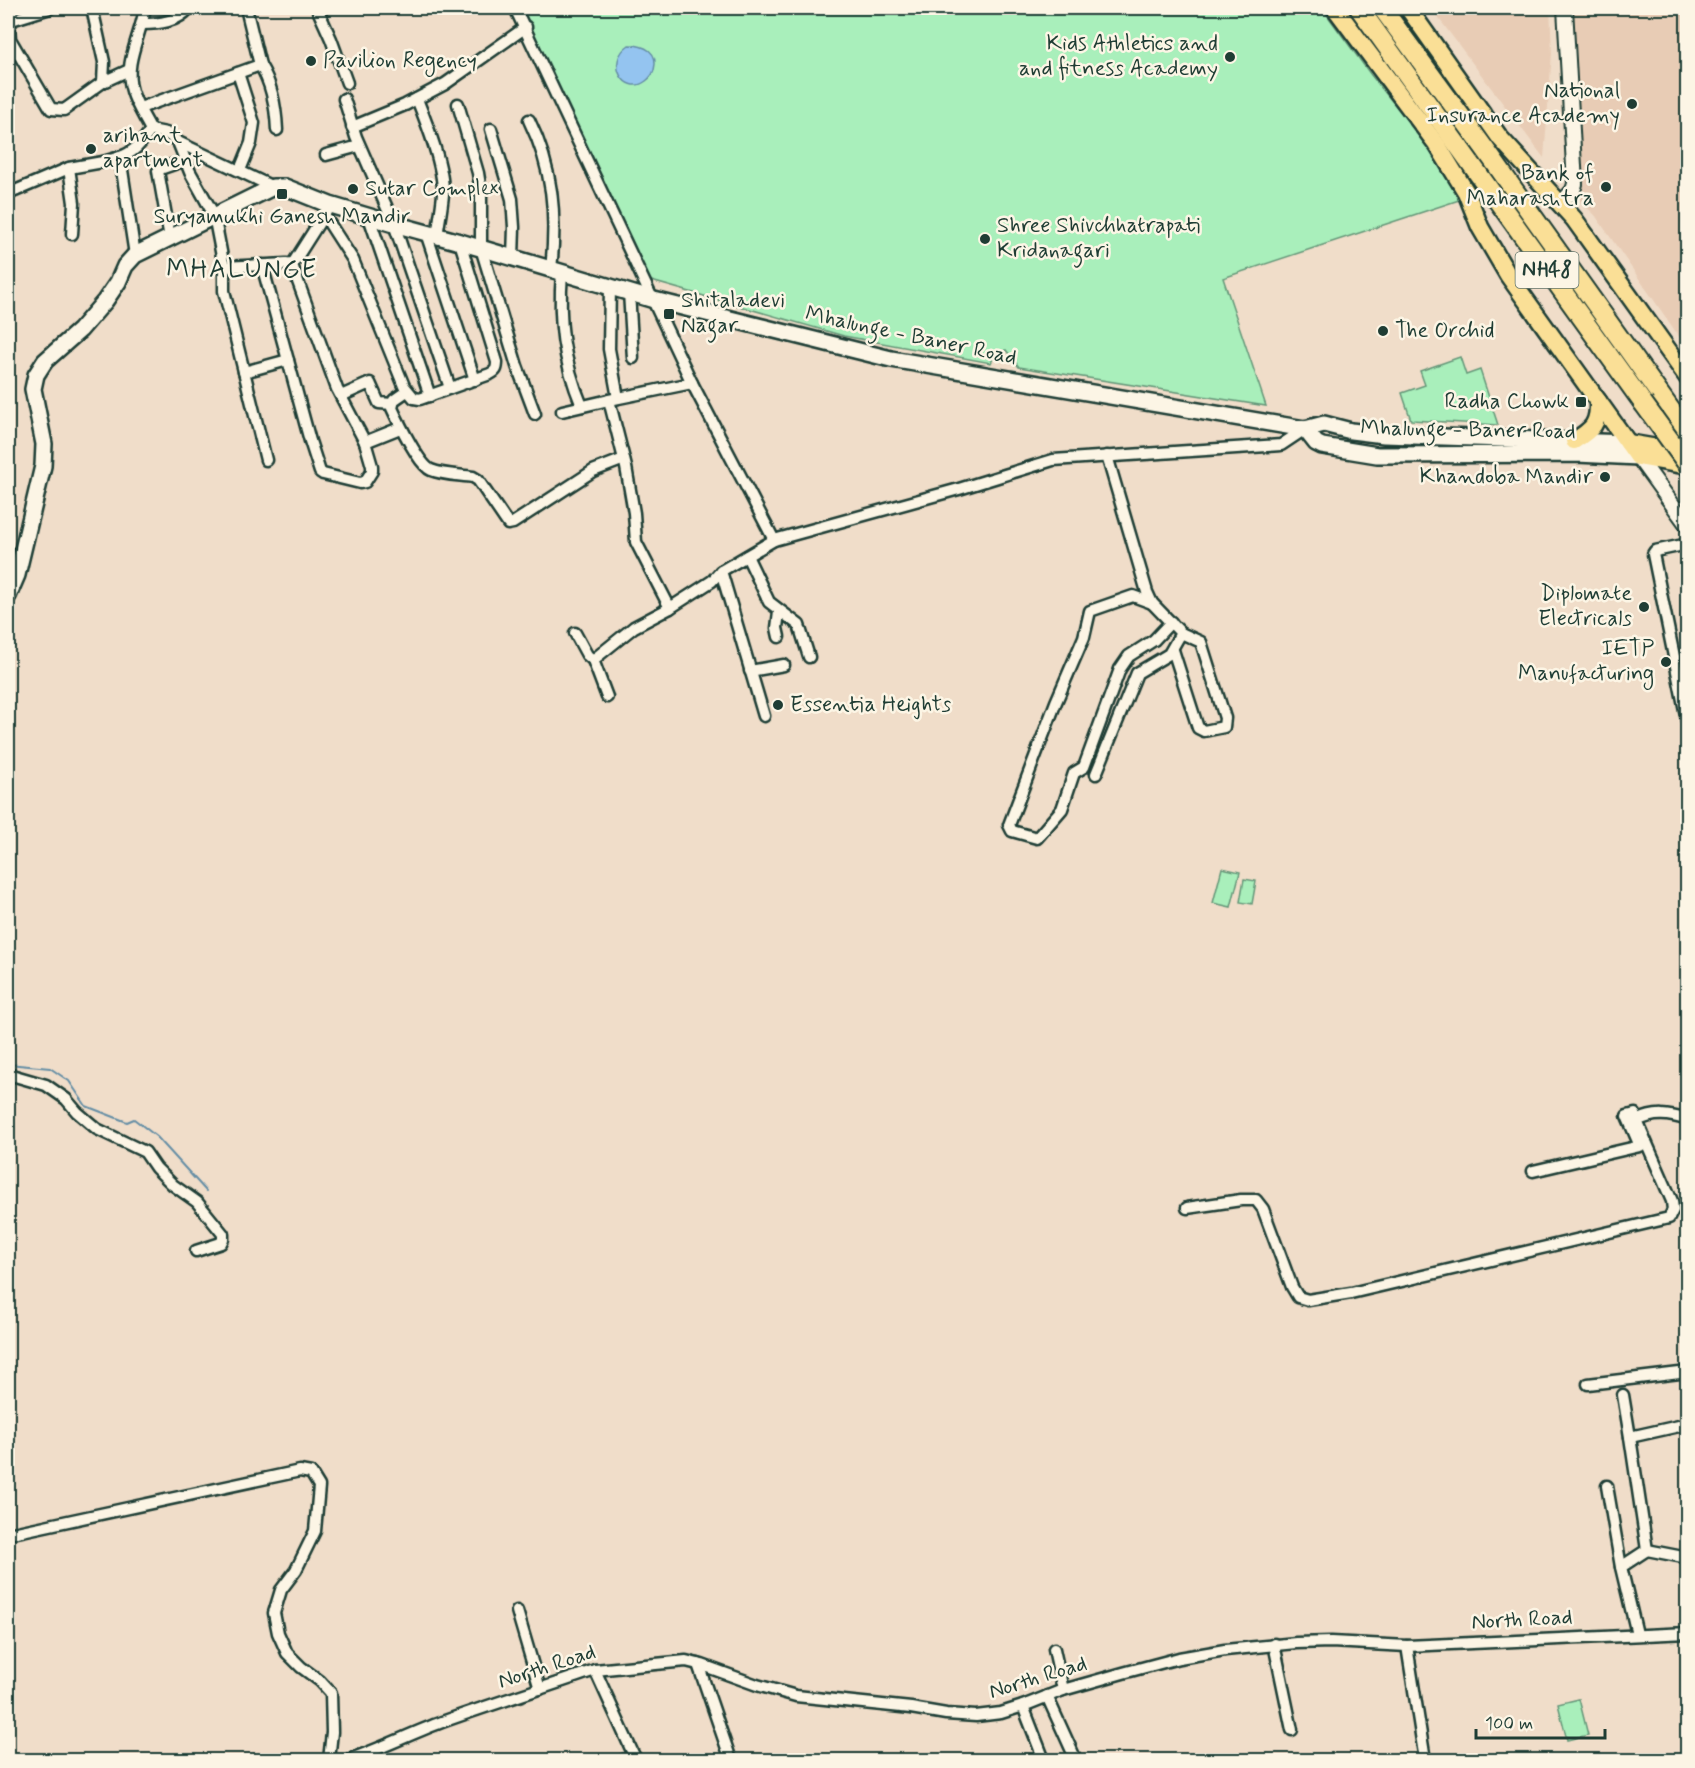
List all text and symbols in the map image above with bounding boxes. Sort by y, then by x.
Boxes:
place label: Kids Athletics and and fitness Academy [1019,30,1218,83]
place label: Pavilion Regency [323,47,477,78]
marker: Kids Athletics and and fitness Academy [1223,50,1237,64]
marker: Pavilion Regency [304,54,318,68]
place label: National Insurance Academy [1427,77,1620,130]
marker: National Insurance Academy [1625,97,1639,111]
place label: arihant apartment [103,122,203,175]
marker: arihant apartment [84,142,98,156]
place label: Bank of Maharashtra [1467,160,1594,213]
place label: Sutar Complex [365,175,499,203]
marker: Bank of Maharashtra [1599,180,1613,194]
marker: Sutar Complex [346,182,360,196]
marker: Suryamukhi Ganesh Mandir [275,187,289,201]
place label: Suryamukhi Ganesh Mandir [153,203,411,231]
place label: Shree Shivchhatrapati Kridanagari [997,212,1200,268]
marker: Shree Shivchhatrapati Kridanagari [978,232,992,246]
road number: NH48 [1516,252,1578,288]
district label: MHALUNGE [166,253,318,287]
place label: Shitaladevi Nagar [681,287,785,343]
street label: Mhalunge - Baner Road [802,300,1019,375]
marker: Shitaladevi Nagar [662,307,676,321]
place label: The Orchid [1395,317,1495,345]
marker: The Orchid [1376,324,1390,338]
place label: Radha Chowk [1445,388,1569,416]
marker: Radha Chowk [1574,395,1588,409]
street label: Mhalunge - Baner Road [1360,414,1576,449]
place label: Khandoba Mandir [1419,463,1594,491]
marker: Khandoba Mandir [1598,470,1612,484]
place label: Diplomate Electricals [1538,580,1632,633]
marker: Diplomate Electricals [1637,600,1651,614]
place label: IETP Manufacturing [1518,635,1654,691]
marker: IETP Manufacturing [1659,655,1673,669]
place label: Essentia Heights [790,691,951,720]
marker: Essentia Heights [771,698,785,712]
street label: North Road [1471,1603,1573,1637]
street label: North Road [495,1638,599,1696]
street label: North Road [986,1650,1090,1706]
scale bar [1476,1702,1605,1740]
text: 100 m [1485,1712,1533,1736]

